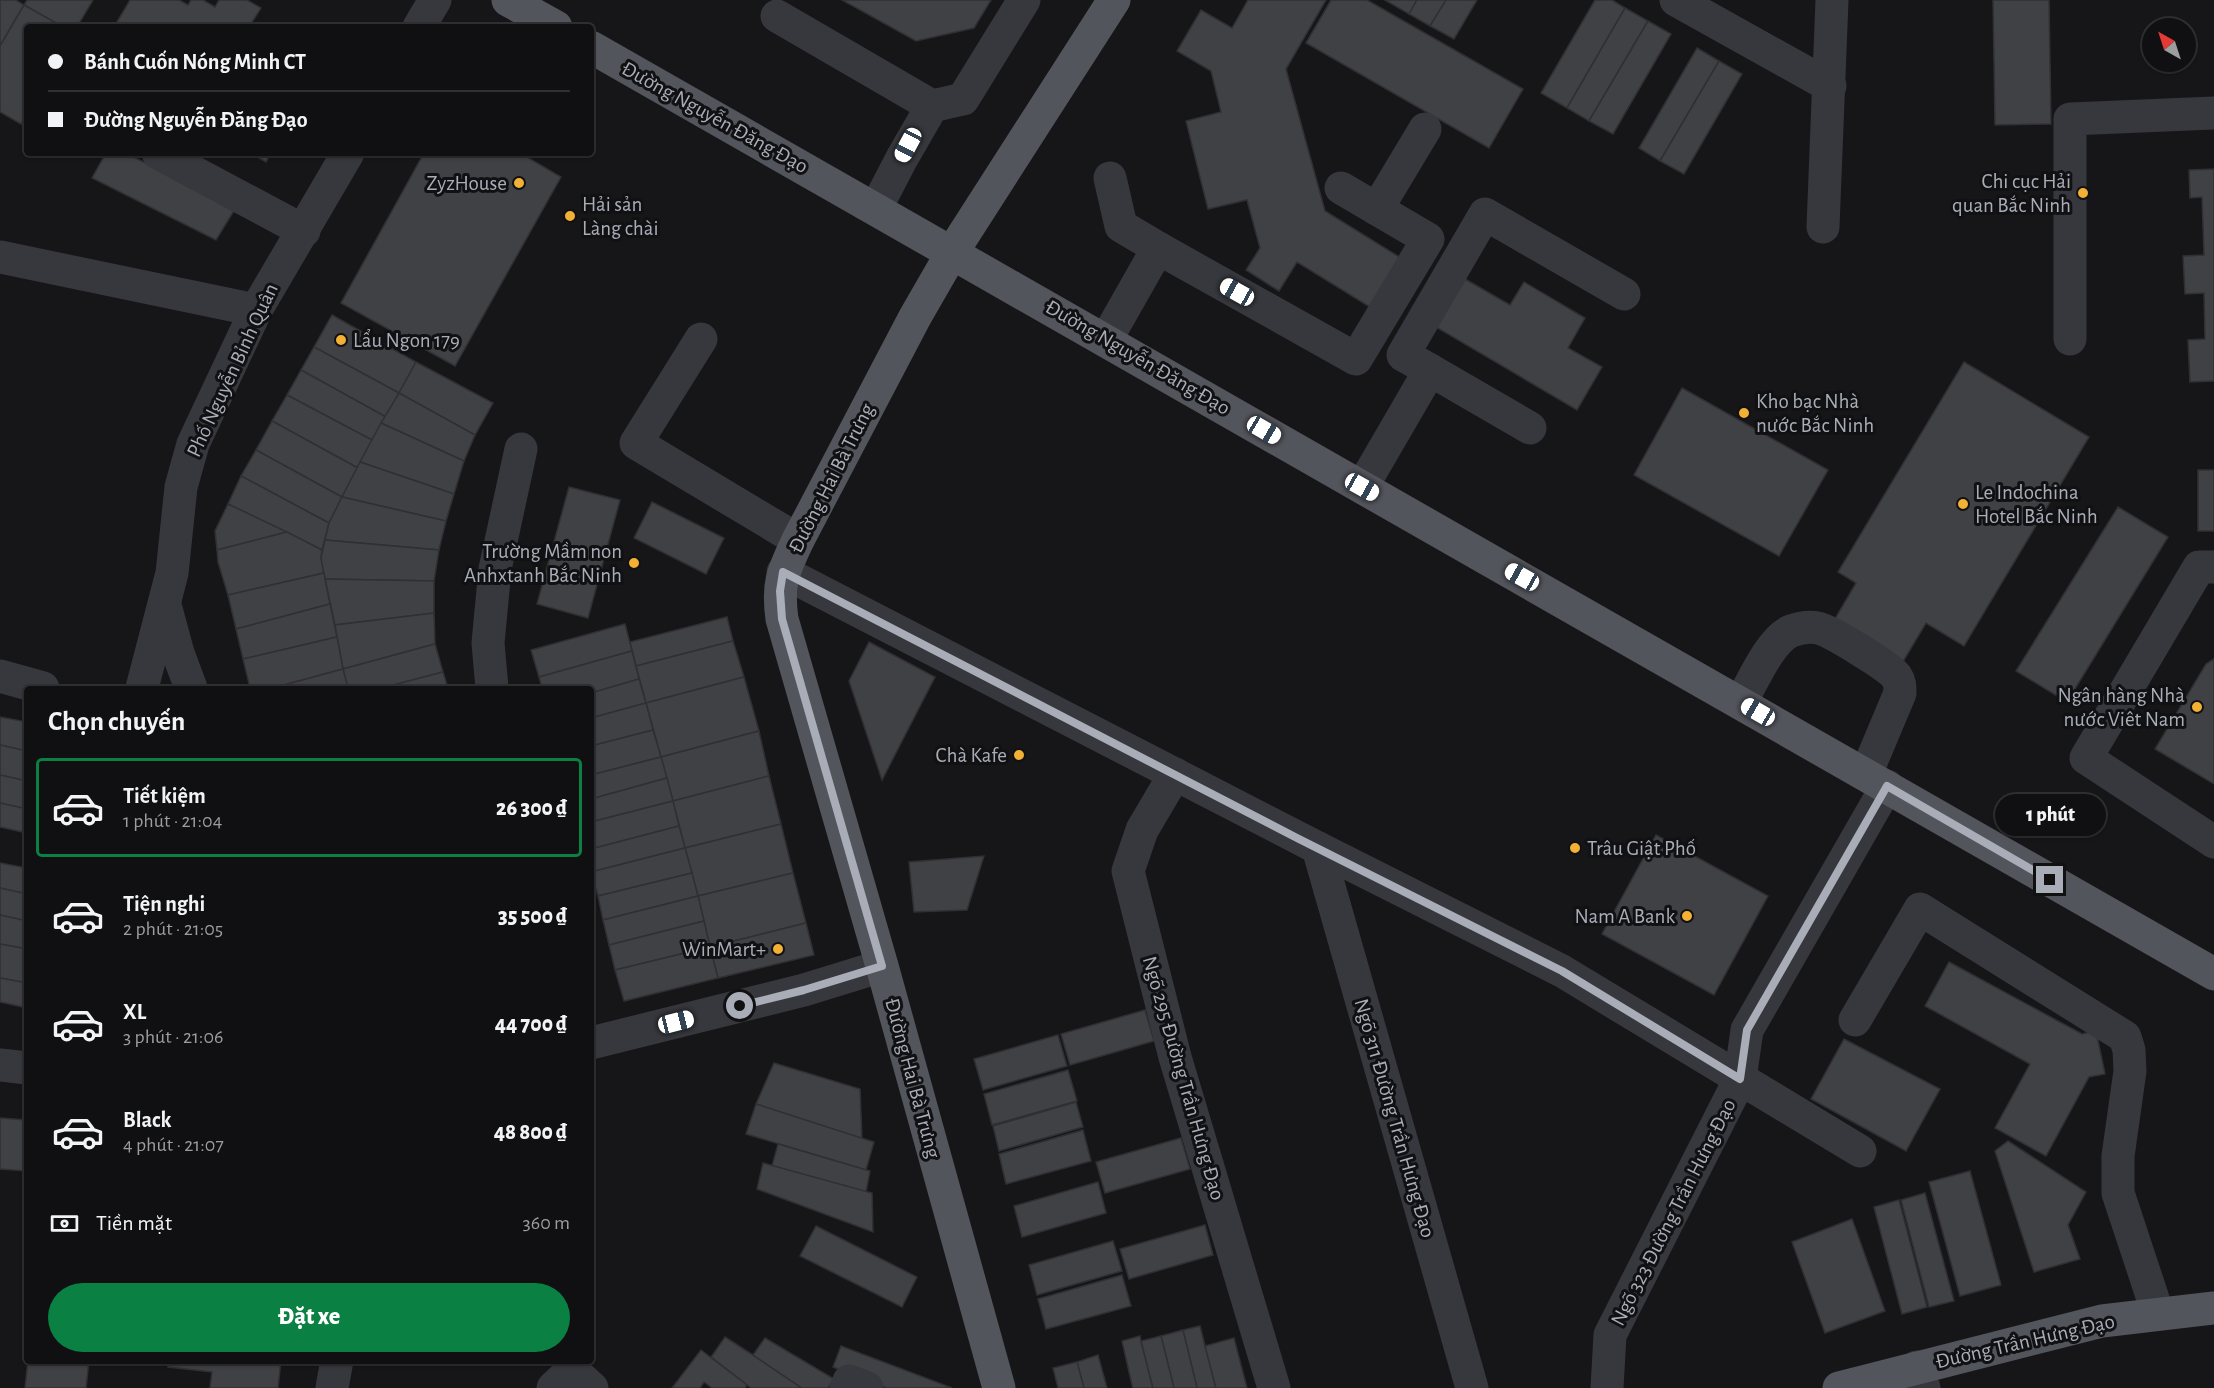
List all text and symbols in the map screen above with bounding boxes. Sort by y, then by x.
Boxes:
north arrow [2142,18,2196,72]
map controls [2142,18,2196,72]
text: Bánh Cuốn Nóng Minh CT [84,51,306,73]
street label: Đường Nguyễn Đăng Đạo [618,57,812,177]
text: Đường Nguyễn Đăng Đạo [84,109,308,131]
car [892,125,924,165]
place label: Chi cục Hải quan Bắc Ninh [1952,171,2071,216]
place label: ZyzHouse [427,173,507,194]
marker: ZyzHouse [512,176,526,190]
marker: Chi cục Hải quan Bắc Ninh [2076,186,2090,200]
place label: Hải sản Làng chài [582,194,659,239]
marker: Hải sản Làng chài [563,209,577,223]
car [1217,275,1257,309]
street label: Phố Nguyễn Bỉnh Quân [182,280,282,460]
street label: Đường Nguyễn Đăng Đạo [1042,295,1234,419]
place label: Lẩu Ngon 179 [353,329,460,351]
marker: Lẩu Ngon 179 [334,333,348,347]
place label: Kho bạc Nhà nước Bắc Ninh [1756,391,1874,436]
street label: Đường Hai Bà Trưng [785,399,879,556]
marker: Kho bạc Nhà nước Bắc Ninh [1737,406,1751,420]
car [1244,413,1284,447]
car [1342,470,1382,504]
place label: Le Indochina Hotel Bắc Ninh [1975,482,2098,527]
marker: Le Indochina Hotel Bắc Ninh [1956,497,1970,511]
place label: Trường Mầm non Anhxtanh Bắc Ninh [464,541,622,586]
marker: Trường Mầm non Anhxtanh Bắc Ninh [627,556,641,570]
car [1502,560,1542,594]
place label: Ngân hàng Nhà nước Viêt Nam [2058,685,2185,730]
car [1738,695,1778,729]
marker: Ngân hàng Nhà nước Viêt Nam [2190,700,2204,714]
text: Chọn chuyến [48,708,185,735]
place label: Chà Kafe [936,745,1007,766]
marker: Chà Kafe [1012,748,1026,762]
icon: car [51,781,105,835]
text: Tiết kiệm [123,785,206,807]
callout: 1 phút [1994,793,2106,835]
text: 26 300 ₫ [496,797,567,819]
text: 1 phút [2026,805,2075,825]
text: 1 phút · 21:04 [123,811,222,831]
place label: Trâu Giật Phố [1587,838,1696,859]
marker: Trâu Giật Phố [1568,841,1582,855]
route end [2036,866,2063,893]
icon: car [51,889,105,943]
text: Tiện nghi [123,893,205,915]
text: 35 500 ₫ [498,905,567,927]
place label: Nam A Bank [1575,906,1675,927]
marker: Nam A Bank [1680,909,1694,923]
text: 2 phút · 21:05 [123,919,223,939]
place label: WinMart+ [682,939,766,960]
marker: WinMart+ [771,942,785,956]
street label: Ngõ 295 Đường Trần Hưng Đạo [1139,954,1228,1202]
route start [726,992,753,1019]
street label: Đường Hai Bà Trưng [881,996,944,1161]
street label: Ngõ 311 Đường Trần Hưng Đạo [1350,996,1439,1240]
icon: car [51,997,105,1051]
text: XL [123,1001,146,1023]
car [656,1009,696,1035]
text: 44 700 ₫ [495,1013,567,1035]
text: 3 phút · 21:06 [123,1027,223,1047]
street label: Ngõ 323 Đường Trần Hưng Đạo [1607,1095,1740,1329]
icon: car [51,1105,105,1159]
text: Black [123,1109,171,1131]
text: 48 800 ₫ [494,1121,567,1143]
text: 4 phút · 21:07 [123,1135,224,1155]
icon: cash [48,1207,81,1240]
text: Tiền mặt [96,1212,172,1234]
text: 360 m [523,1213,570,1233]
button: Đặt xe [48,1283,570,1352]
street label: Đường Trần Hưng Đạo [1934,1311,2117,1372]

